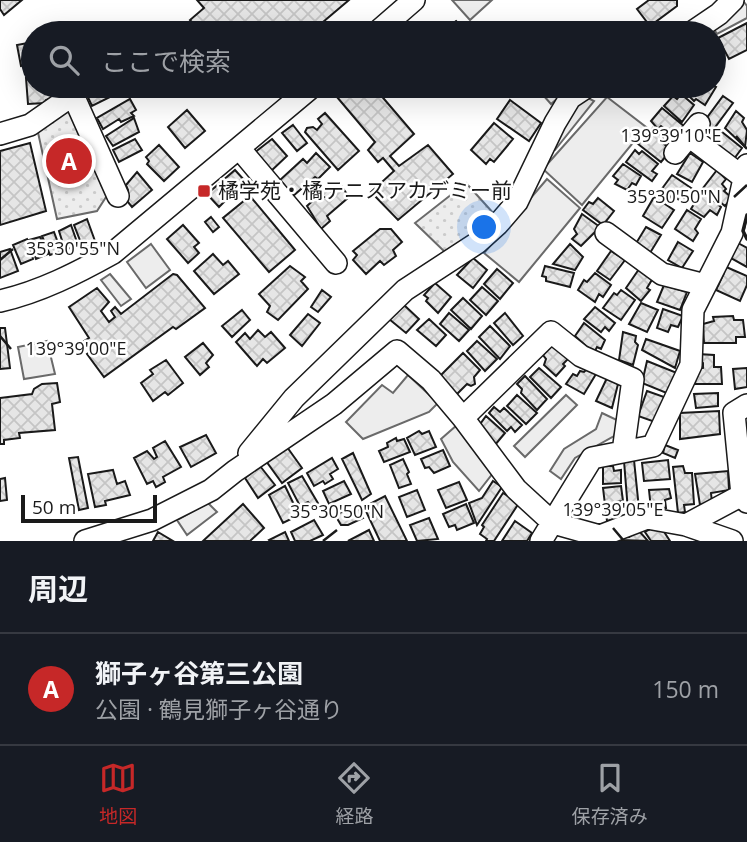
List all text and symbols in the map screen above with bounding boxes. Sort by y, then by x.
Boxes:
search box [21,21,726,98]
icon: search [45,41,83,79]
text: ここで検索 [101,43,231,79]
text: 139°39'10"E [621,123,721,147]
pin: A [46,135,92,187]
place label: 橘学苑・橘テニスアカデミー前 [218,176,512,204]
marker: 橘学苑・橘テニスアカデミー前 [196,183,212,199]
text: 35°30'50"N [627,184,721,208]
your location [467,210,501,244]
text: 35°30'55"N [26,236,120,260]
text: 139°39'00"E [26,336,126,360]
scale bar [21,492,158,524]
text: 50 m [32,494,76,520]
text: 139°39'05"E [563,497,663,521]
text: 35°30'50"N [290,499,384,523]
text: 周辺 [28,568,88,609]
text: 獅子ヶ谷第三公園 [95,655,303,691]
text: A [43,673,59,705]
text: 150 m [652,673,719,705]
text: 公園 · 鶴見獅子ヶ谷通り [95,693,343,725]
tab: 地図 [99,759,137,829]
tab: 経路 [335,759,374,829]
tab: 保存済み [572,759,648,829]

